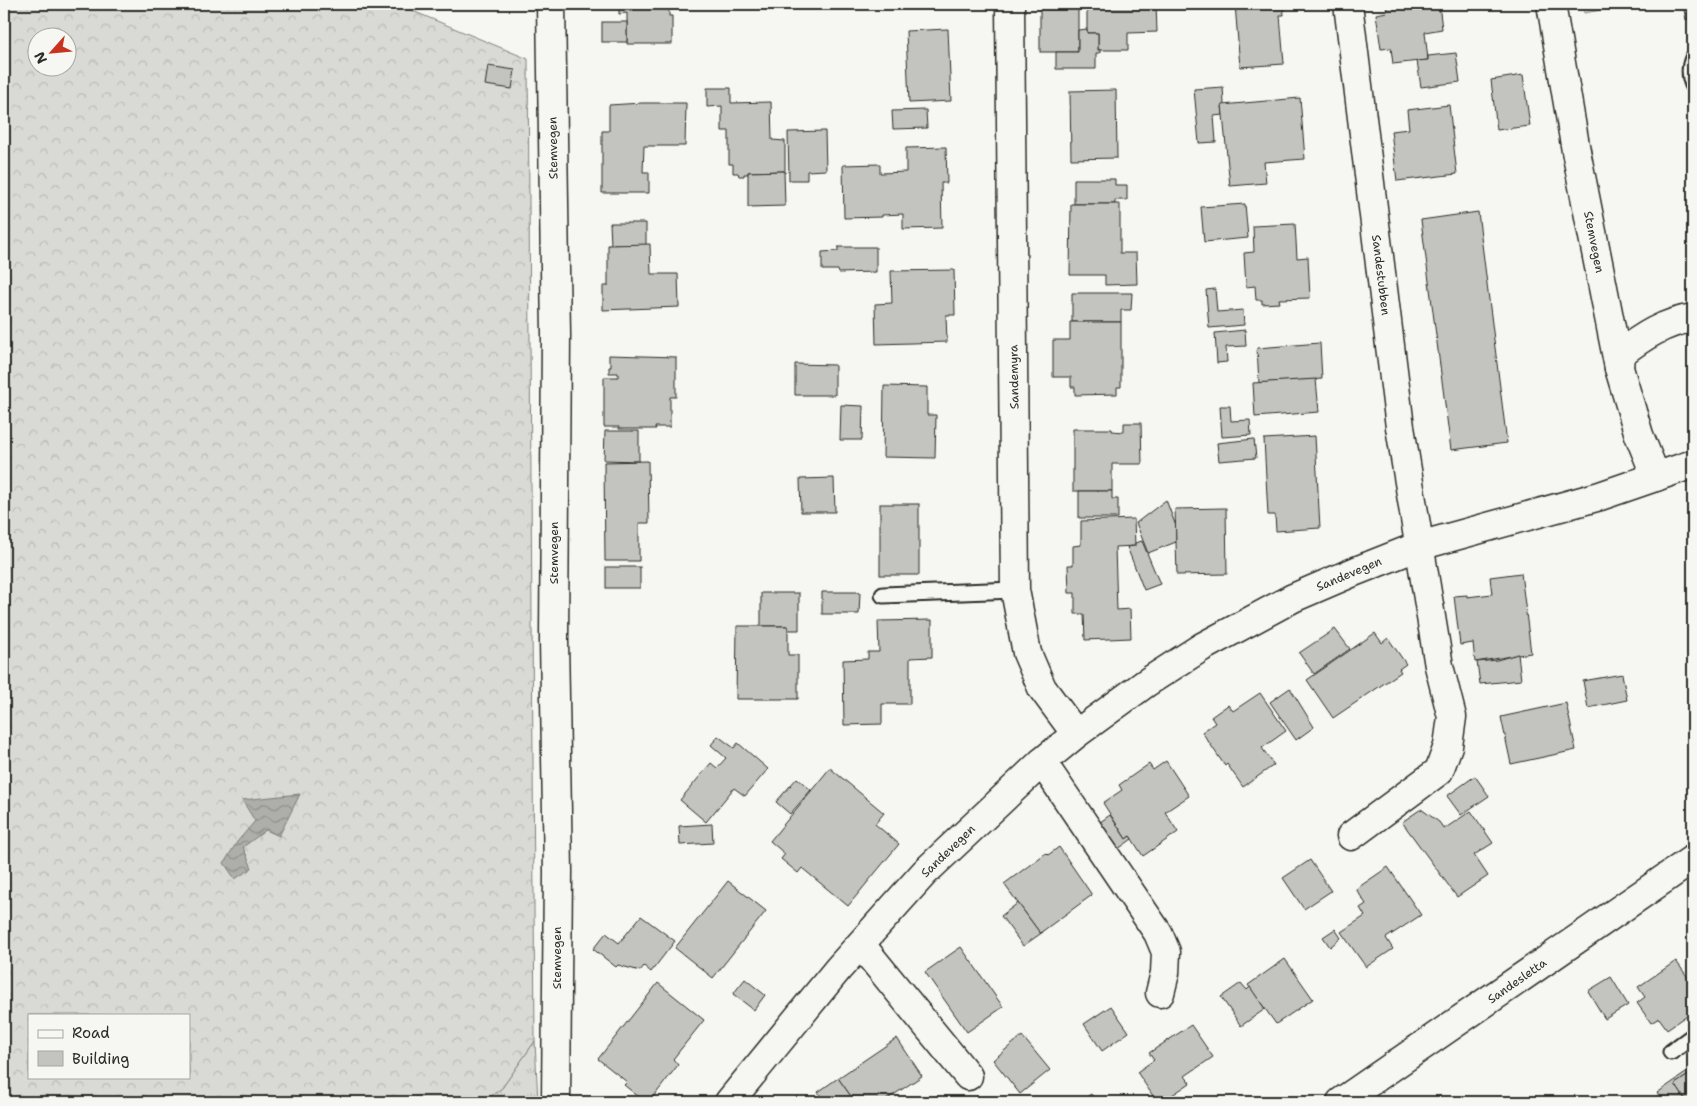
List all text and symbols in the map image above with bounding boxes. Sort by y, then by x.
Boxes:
north arrow [28,28,78,78]
text: N [30,49,51,67]
street label: Stemvegen [544,117,562,179]
street label: Stemvegen [1580,210,1608,274]
street label: Sandestubben [1368,234,1394,316]
street label: Sandemyra [1005,344,1023,410]
street label: Stemvegen [546,522,562,584]
street label: Sandevegen [1314,553,1384,595]
street label: Sandevegen [917,821,979,881]
street label: Stemvegen [549,927,565,989]
street label: Sandesletta [1484,954,1550,1007]
legend [28,1014,190,1078]
text: Road [72,1023,110,1043]
text: Building [72,1049,129,1069]

